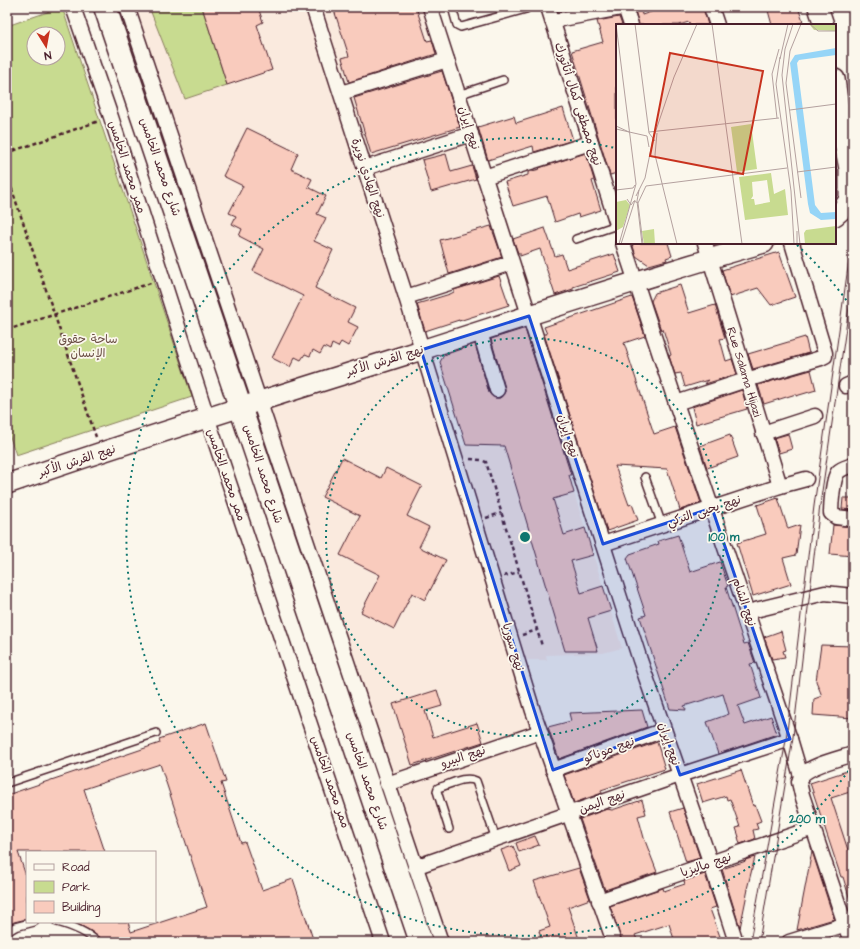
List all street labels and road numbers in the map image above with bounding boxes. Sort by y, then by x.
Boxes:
street label: نهج مصطفى كمال أتاتورك [550,40,606,168]
street label: نهج إيران [454,104,484,152]
street label: شارع محمد الخامس [135,115,185,219]
street label: ممر محمد الخامس [104,118,150,216]
street label: نهج الهادي نويرة [347,136,389,220]
street label: Rue Salama Hijazi [722,325,766,419]
street label: نهج القرش الأكبر [343,341,426,381]
street label: نهج إيران [553,412,583,460]
street label: شارع محمد الخامس [239,422,287,526]
street label: ممر محمد الخامس [202,427,250,523]
street label: نهج القرش الأكبر [35,441,118,482]
street label: نهج يحيى التركي [665,491,744,533]
street label: نهج الشام [728,575,760,629]
street label: نهج سوريا [498,621,528,673]
street label: نهج إيران [654,720,684,768]
street label: شارع محمد الخامس [342,729,392,833]
street label: نهج موناكو [580,733,637,767]
street label: ممر محمد الخامس [306,734,354,830]
street label: نهج البيرو [437,742,488,773]
street label: نهج اليمن [577,786,627,818]
street label: نهج ماليزيا [678,848,734,882]

